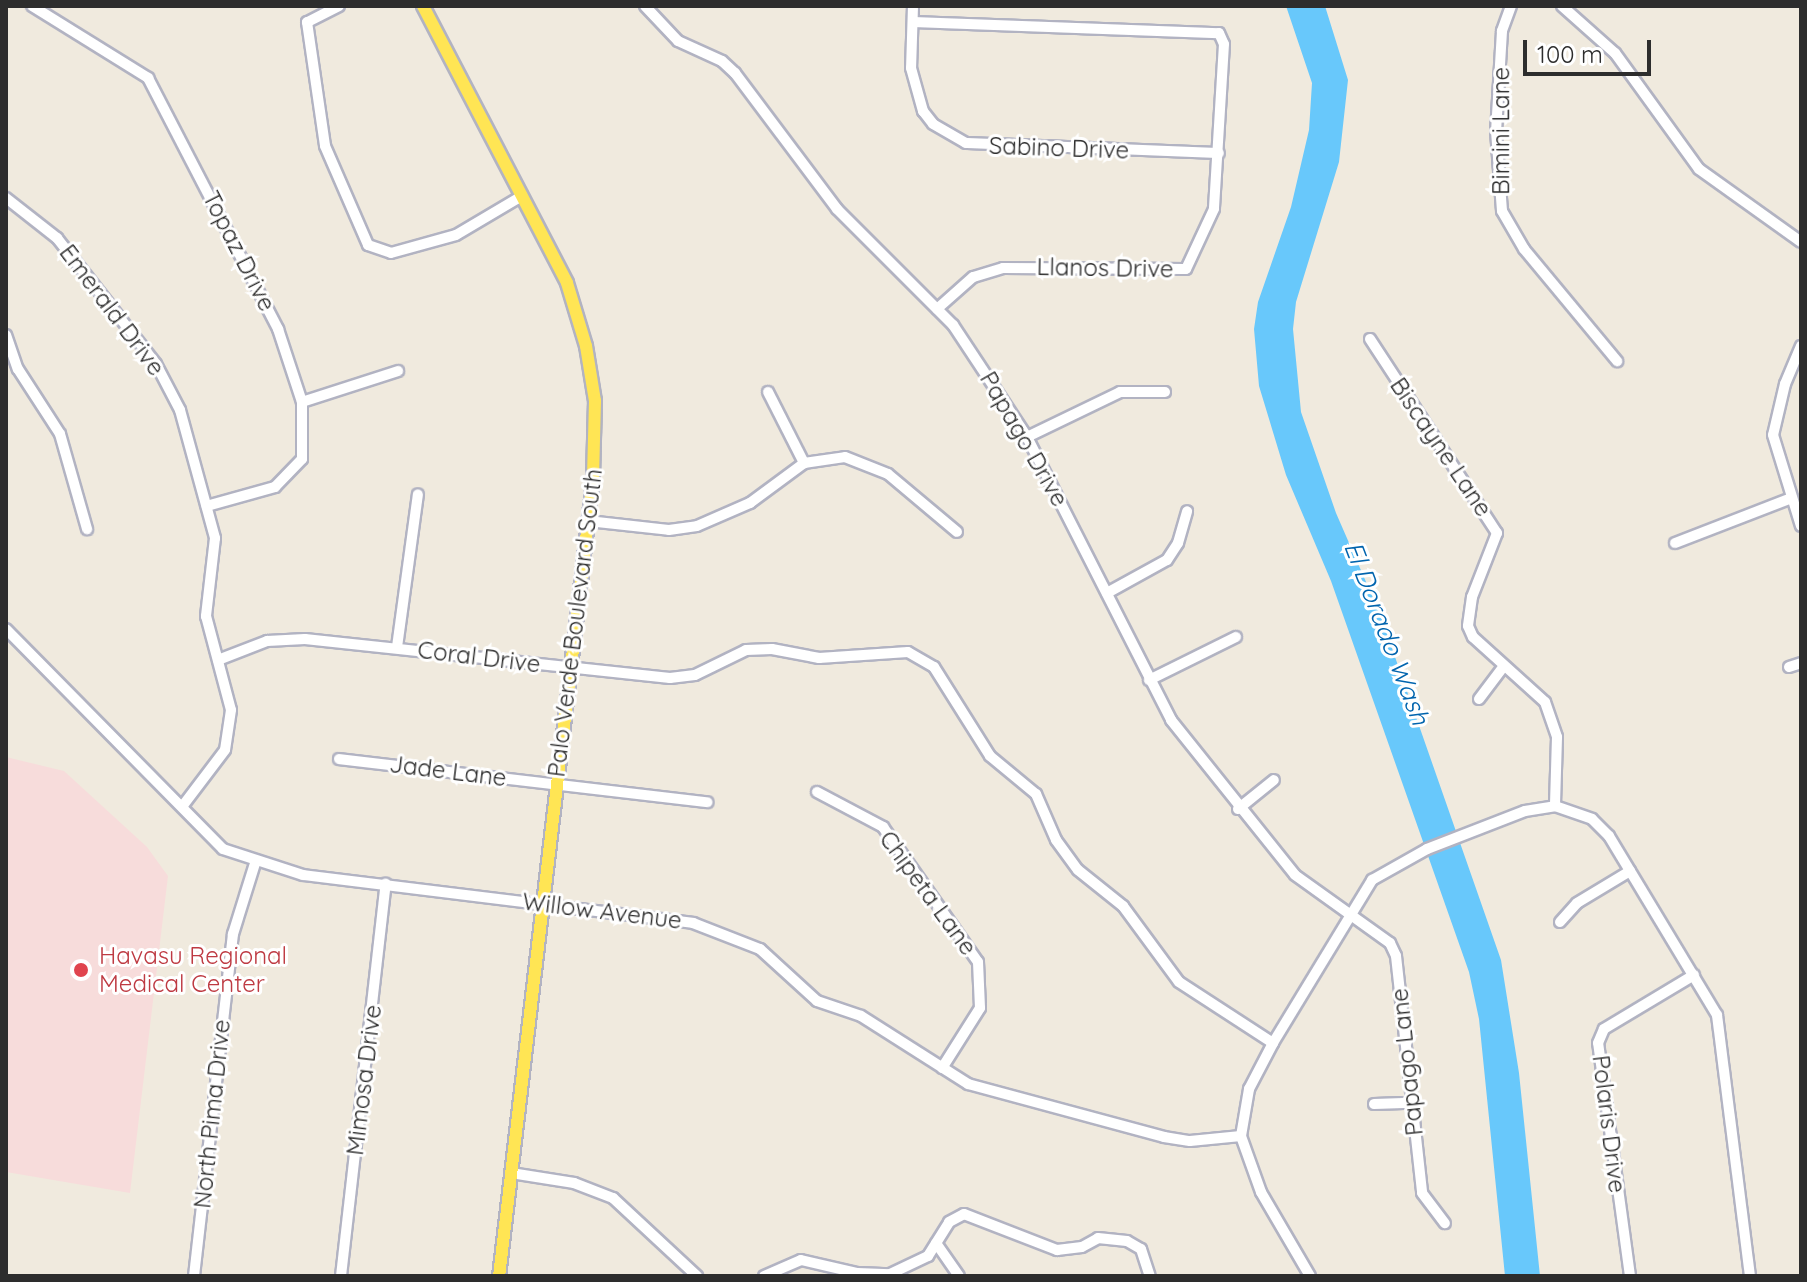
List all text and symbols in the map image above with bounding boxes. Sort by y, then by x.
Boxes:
scale bar [1527,24,1655,74]
text: 100 m [1537,39,1603,69]
street label: Bimini Lane [1487,67,1515,195]
street label: Sabino Drive [988,131,1130,165]
street label: Topaz Drive [196,186,282,316]
street label: Emerald Drive [53,239,171,381]
street label: Llanos Drive [1036,252,1174,284]
street label: Papago Drive [974,366,1074,512]
street label: Biscayne Lane [1384,372,1498,522]
street label: Palo Verde Boulevard South [542,467,608,779]
water label: El Dorado Wash [1338,537,1436,729]
street label: Coral Drive [416,635,542,679]
street label: Jade Lane [388,750,508,792]
street label: Chipeta Lane [873,825,983,961]
street label: Willow Avenue [521,887,683,935]
place label: Havasu Regional Medical Center [99,942,287,998]
marker: Havasu Regional Medical Center [70,959,92,981]
street label: Papago Lane [1385,987,1429,1137]
street label: Mimosa Drive [340,1003,388,1157]
street label: North Pima Drive [188,1018,236,1210]
street label: Polaris Drive [1586,1053,1632,1195]

